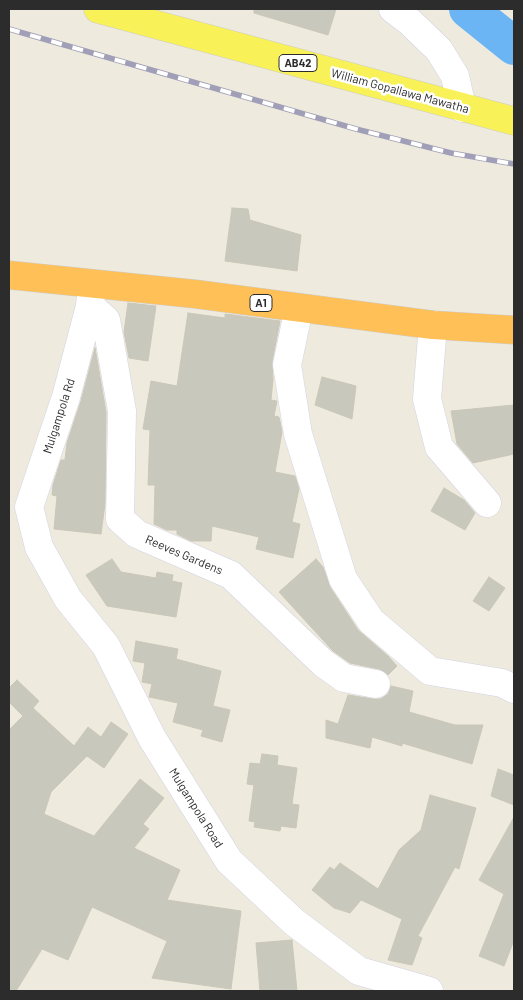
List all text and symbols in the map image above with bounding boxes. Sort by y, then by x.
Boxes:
road number: AB42 [279,54,317,72]
street label: William Gopallawa Mawatha [329,66,471,116]
road number: A1 [250,294,272,312]
street label: Mulgampola Rd [40,376,78,456]
street label: Reeves Gardens [143,532,225,578]
street label: Mulgampola Road [166,766,226,850]

